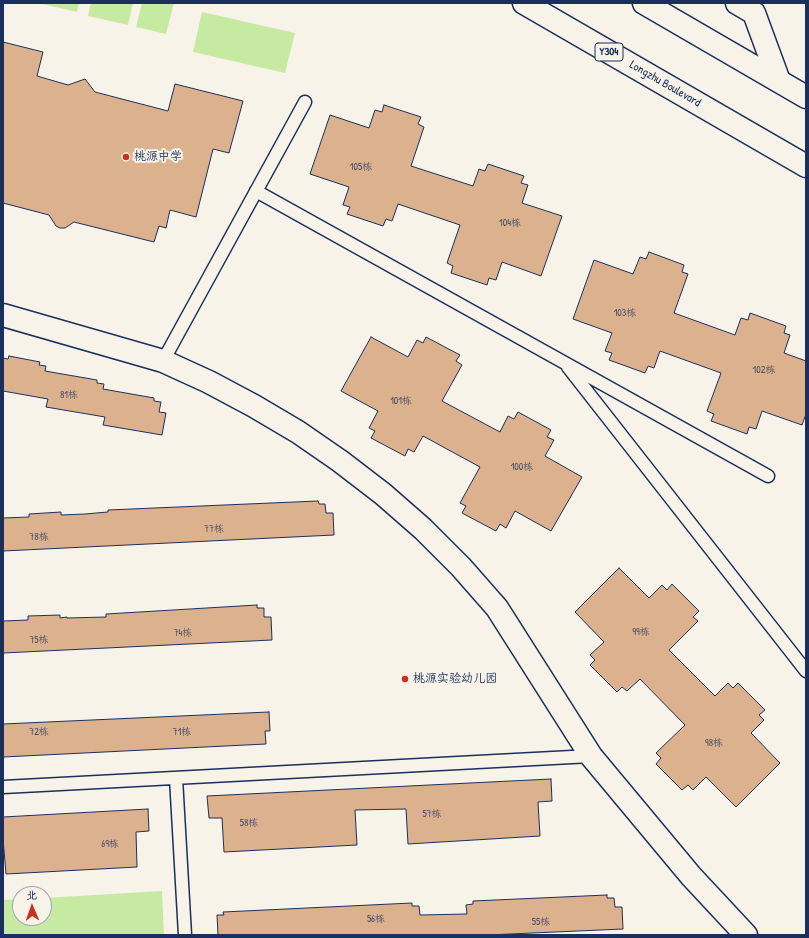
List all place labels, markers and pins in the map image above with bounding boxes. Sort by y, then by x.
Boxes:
place label: 桃源中学 [134,150,182,164]
marker: 桃源中学 [121,152,131,162]
place label: 桃源实验幼儿园 [413,672,497,686]
marker: 桃源实验幼儿园 [400,674,410,684]

